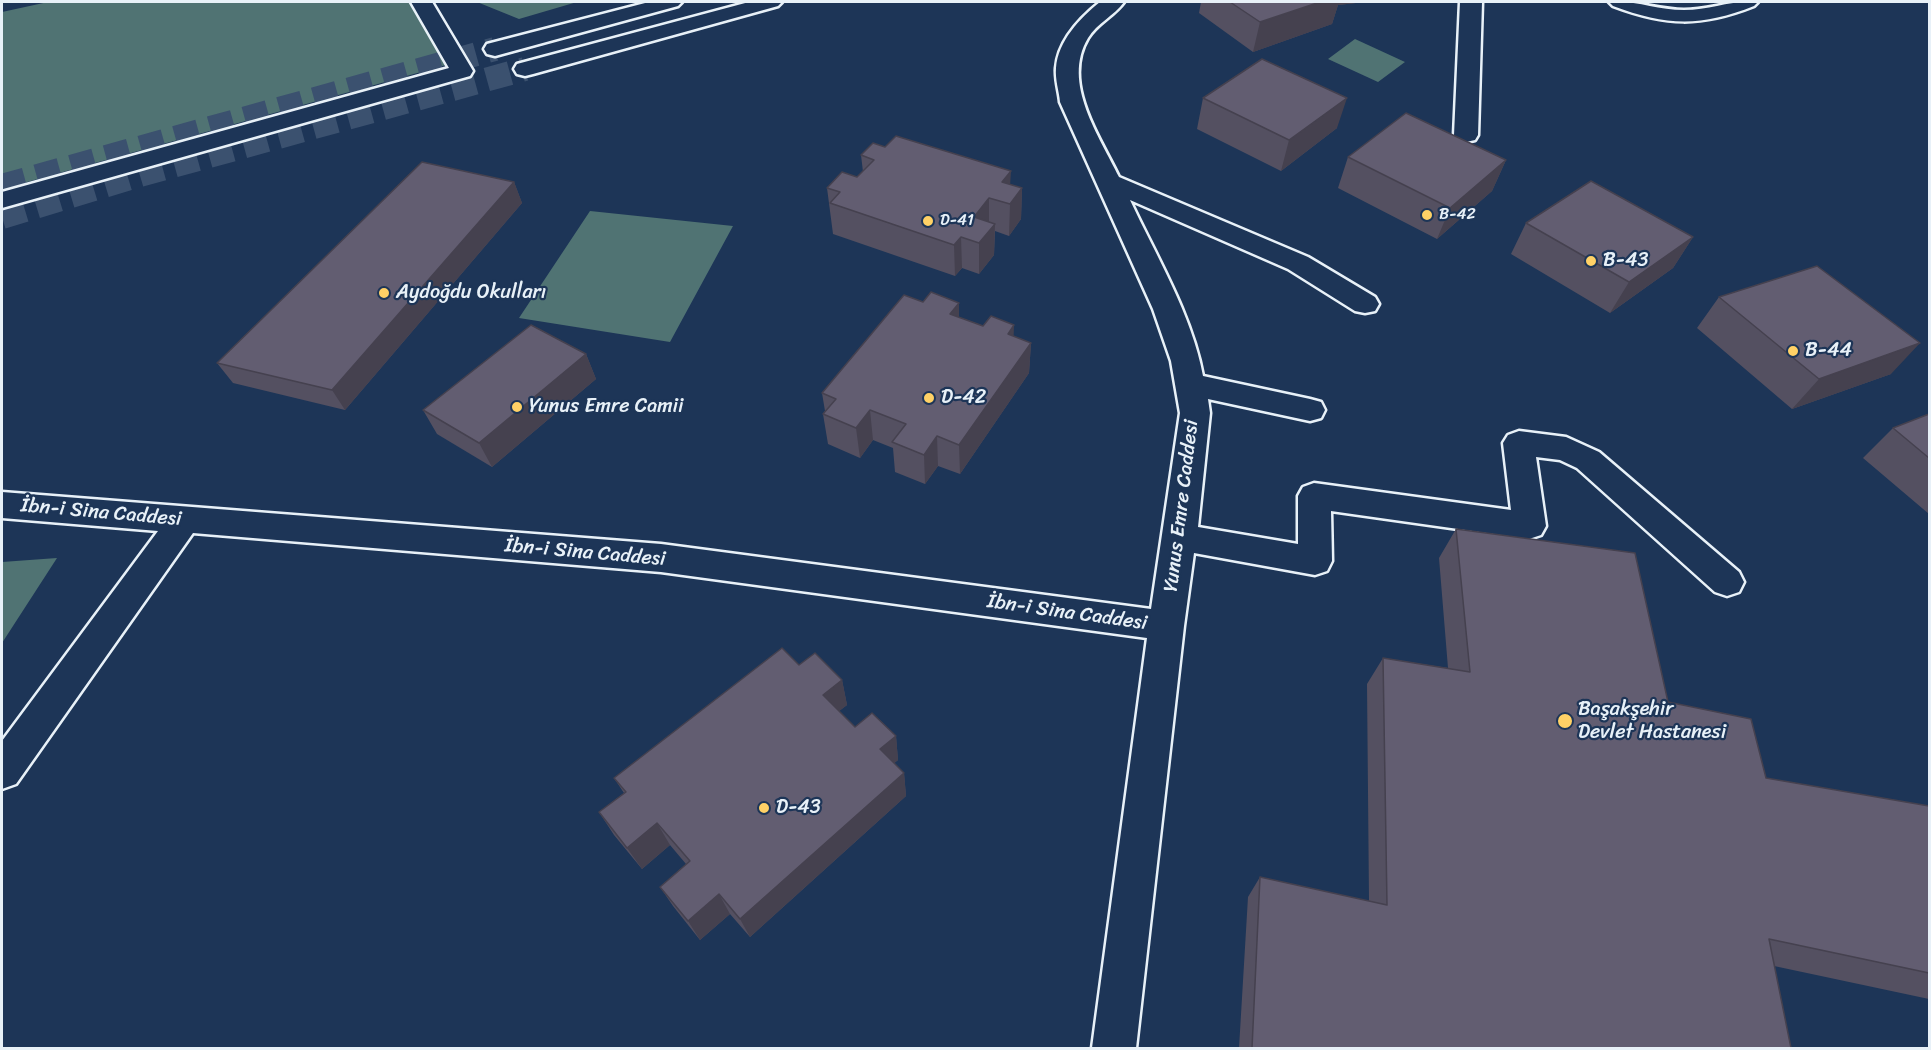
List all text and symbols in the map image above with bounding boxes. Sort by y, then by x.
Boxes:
place label: B-42 [1439,205,1476,225]
marker: B-42 [1420,208,1434,222]
place label: D-41 [940,211,974,231]
marker: D-41 [921,214,935,228]
place label: B-43 [1603,249,1648,273]
marker: B-43 [1584,254,1598,268]
place label: Aydoğdu Okulları [396,281,546,305]
marker: Aydoğdu Okulları [377,286,391,300]
place label: B-44 [1805,339,1852,363]
marker: B-44 [1786,344,1800,358]
place label: D-42 [941,386,986,410]
marker: D-42 [922,391,936,405]
place label: Yunus Emre Camii [529,395,684,419]
marker: Yunus Emre Camii [510,400,524,414]
street label: Yunus Emre Caddesi [1160,419,1204,593]
street label: İbn-i Sina Caddesi [20,494,182,532]
street label: İbn-i Sina Caddesi [504,534,666,572]
street label: İbn-i Sina Caddesi [985,590,1149,636]
place label: Başakşehir Devlet Hastanesi [1578,698,1726,745]
marker: Başakşehir Devlet Hastanesi [1556,712,1574,730]
place label: D-43 [776,796,821,820]
marker: D-43 [757,801,771,815]

